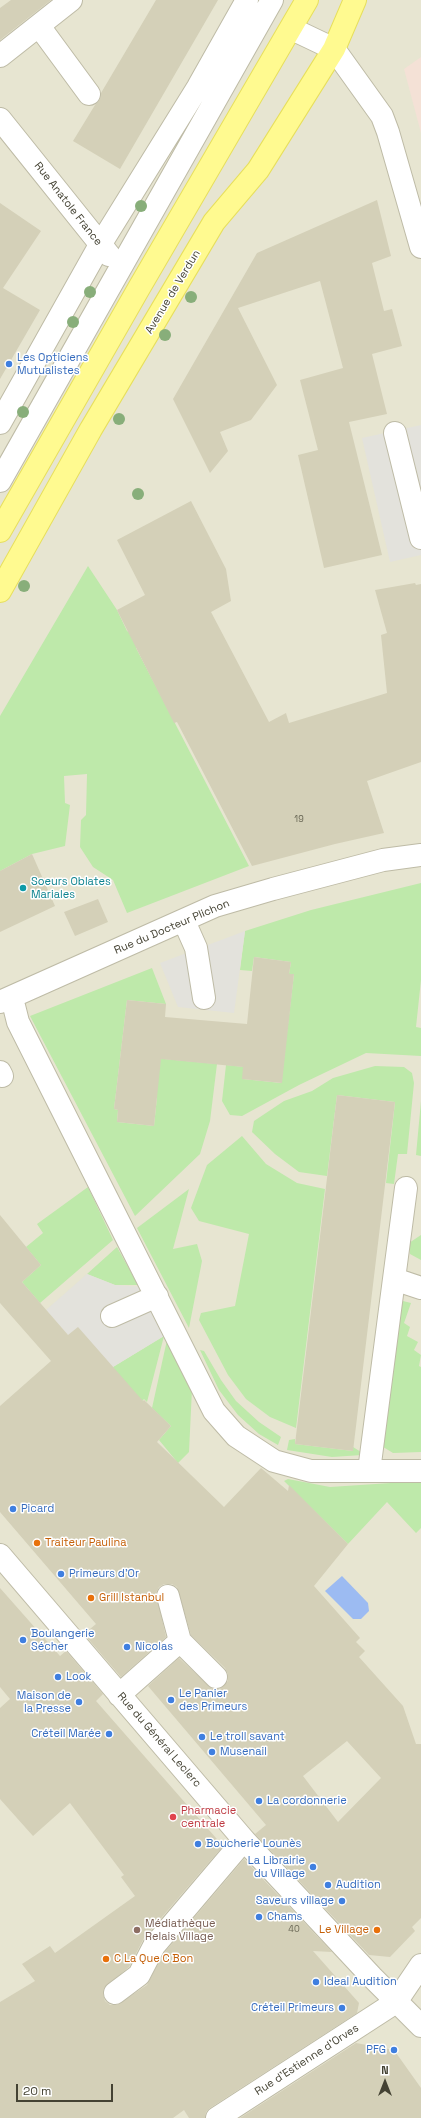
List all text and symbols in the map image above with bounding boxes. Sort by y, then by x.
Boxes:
street label: Rue Anatole France [31,160,105,248]
street label: Avenue de Verdun [143,248,203,336]
place label: Les Opticiens Mutualistes [17,351,88,377]
marker: Les Opticiens Mutualistes [4,359,14,369]
house number: 19 [294,815,304,825]
place label: Soeurs Oblates Mariales [31,875,111,901]
marker: Soeurs Oblates Mariales [18,883,28,893]
street label: Rue du Docteur Plichon [112,897,232,957]
place label: Picard [21,1502,54,1516]
marker: Picard [8,1504,18,1514]
place label: Traiteur Paulina [45,1536,127,1550]
marker: Traiteur Paulina [32,1538,42,1548]
place label: Primeurs d'Or [69,1567,139,1581]
marker: Primeurs d'Or [56,1569,66,1579]
place label: Grill Istanbul [99,1591,164,1605]
marker: Grill Istanbul [86,1593,96,1603]
place label: Boulangerie Sécher [31,1627,94,1653]
marker: Boulangerie Sécher [18,1635,28,1645]
place label: Nicolas [135,1640,173,1654]
marker: Nicolas [122,1642,132,1652]
place label: Look [66,1670,91,1684]
marker: Look [53,1672,63,1682]
place label: Le Panier des Primeurs [179,1687,247,1713]
place label: Maison de la Presse [17,1689,71,1715]
street label: Rue du Général Leclerc [114,1690,204,1790]
marker: Le Panier des Primeurs [166,1695,176,1705]
marker: Maison de la Presse [74,1697,84,1707]
place label: Créteil Marée [31,1727,101,1741]
marker: Créteil Marée [104,1729,114,1739]
place label: Le troll savant [210,1730,285,1744]
marker: Le troll savant [197,1732,207,1742]
place label: Musenail [220,1745,267,1759]
marker: Musenail [207,1747,217,1757]
place label: La cordonnerie [267,1794,347,1808]
marker: La cordonnerie [254,1796,264,1806]
place label: Pharmacie centrale [181,1804,236,1830]
marker: Pharmacie centrale [168,1812,178,1822]
place label: Boucherie Lounès [206,1837,301,1851]
marker: Boucherie Lounès [193,1839,203,1849]
place label: La Librairie du Village [248,1854,305,1880]
marker: La Librairie du Village [308,1862,318,1872]
place label: Audition [336,1878,381,1892]
marker: Audition [323,1880,333,1890]
place label: Saveurs village [256,1894,334,1908]
marker: Saveurs village [337,1896,347,1906]
place label: Chams [267,1910,302,1924]
marker: Chams [254,1912,264,1922]
place label: Médiathèque Relais Village [145,1917,215,1943]
place label: Le Village [319,1923,369,1937]
marker: Médiathèque Relais Village [132,1925,142,1935]
house number: 40 [288,1925,300,1935]
marker: Le Village [372,1925,382,1935]
place label: C La Que C Bon [114,1952,193,1966]
marker: C La Que C Bon [101,1954,111,1964]
place label: Ideal Audition [324,1975,397,1989]
marker: Ideal Audition [311,1977,321,1987]
place label: Créteil Primeurs [251,2001,334,2015]
marker: Créteil Primeurs [337,2003,347,2013]
street label: Rue d'Estienne d'Orves [253,2021,361,2099]
place label: PFG [366,2043,386,2057]
marker: PFG [389,2045,399,2055]
north arrow [365,2062,405,2102]
text: N [381,2063,389,2077]
scale bar [18,2076,115,2102]
text: 20 m [23,2083,51,2099]

